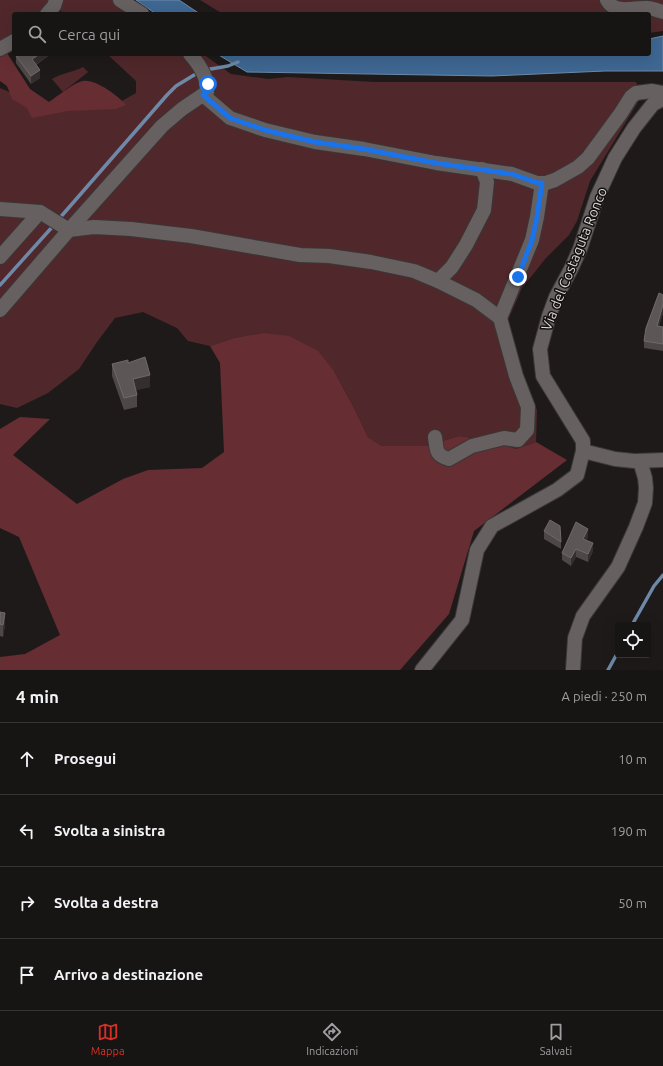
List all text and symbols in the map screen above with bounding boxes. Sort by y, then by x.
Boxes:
search box [12,12,651,56]
icon: search [26,23,48,45]
text: Cerca qui [58,26,120,43]
route start [199,75,217,93]
street label: Via del Costaguta Ronco [538,185,610,333]
route end [509,268,527,286]
map controls [615,622,651,658]
button: locate [615,622,651,658]
text: 4 min [16,687,59,706]
text: A piedi · 250 m [562,689,647,703]
icon: ahead [16,748,38,770]
text: Prosegui [54,750,116,767]
text: 10 m [618,752,647,766]
icon: left [16,820,38,842]
text: Svolta a sinistra [54,822,165,839]
text: 190 m [611,824,647,838]
icon: right [16,892,38,914]
text: Svolta a destra [54,894,159,911]
text: 50 m [618,896,647,910]
icon: arrive [16,964,38,986]
text: Arrivo a destinazione [54,966,203,983]
tab: Mappa [91,1021,125,1057]
tab: Indicazioni [306,1021,358,1057]
tab: Salvati [540,1021,572,1057]

